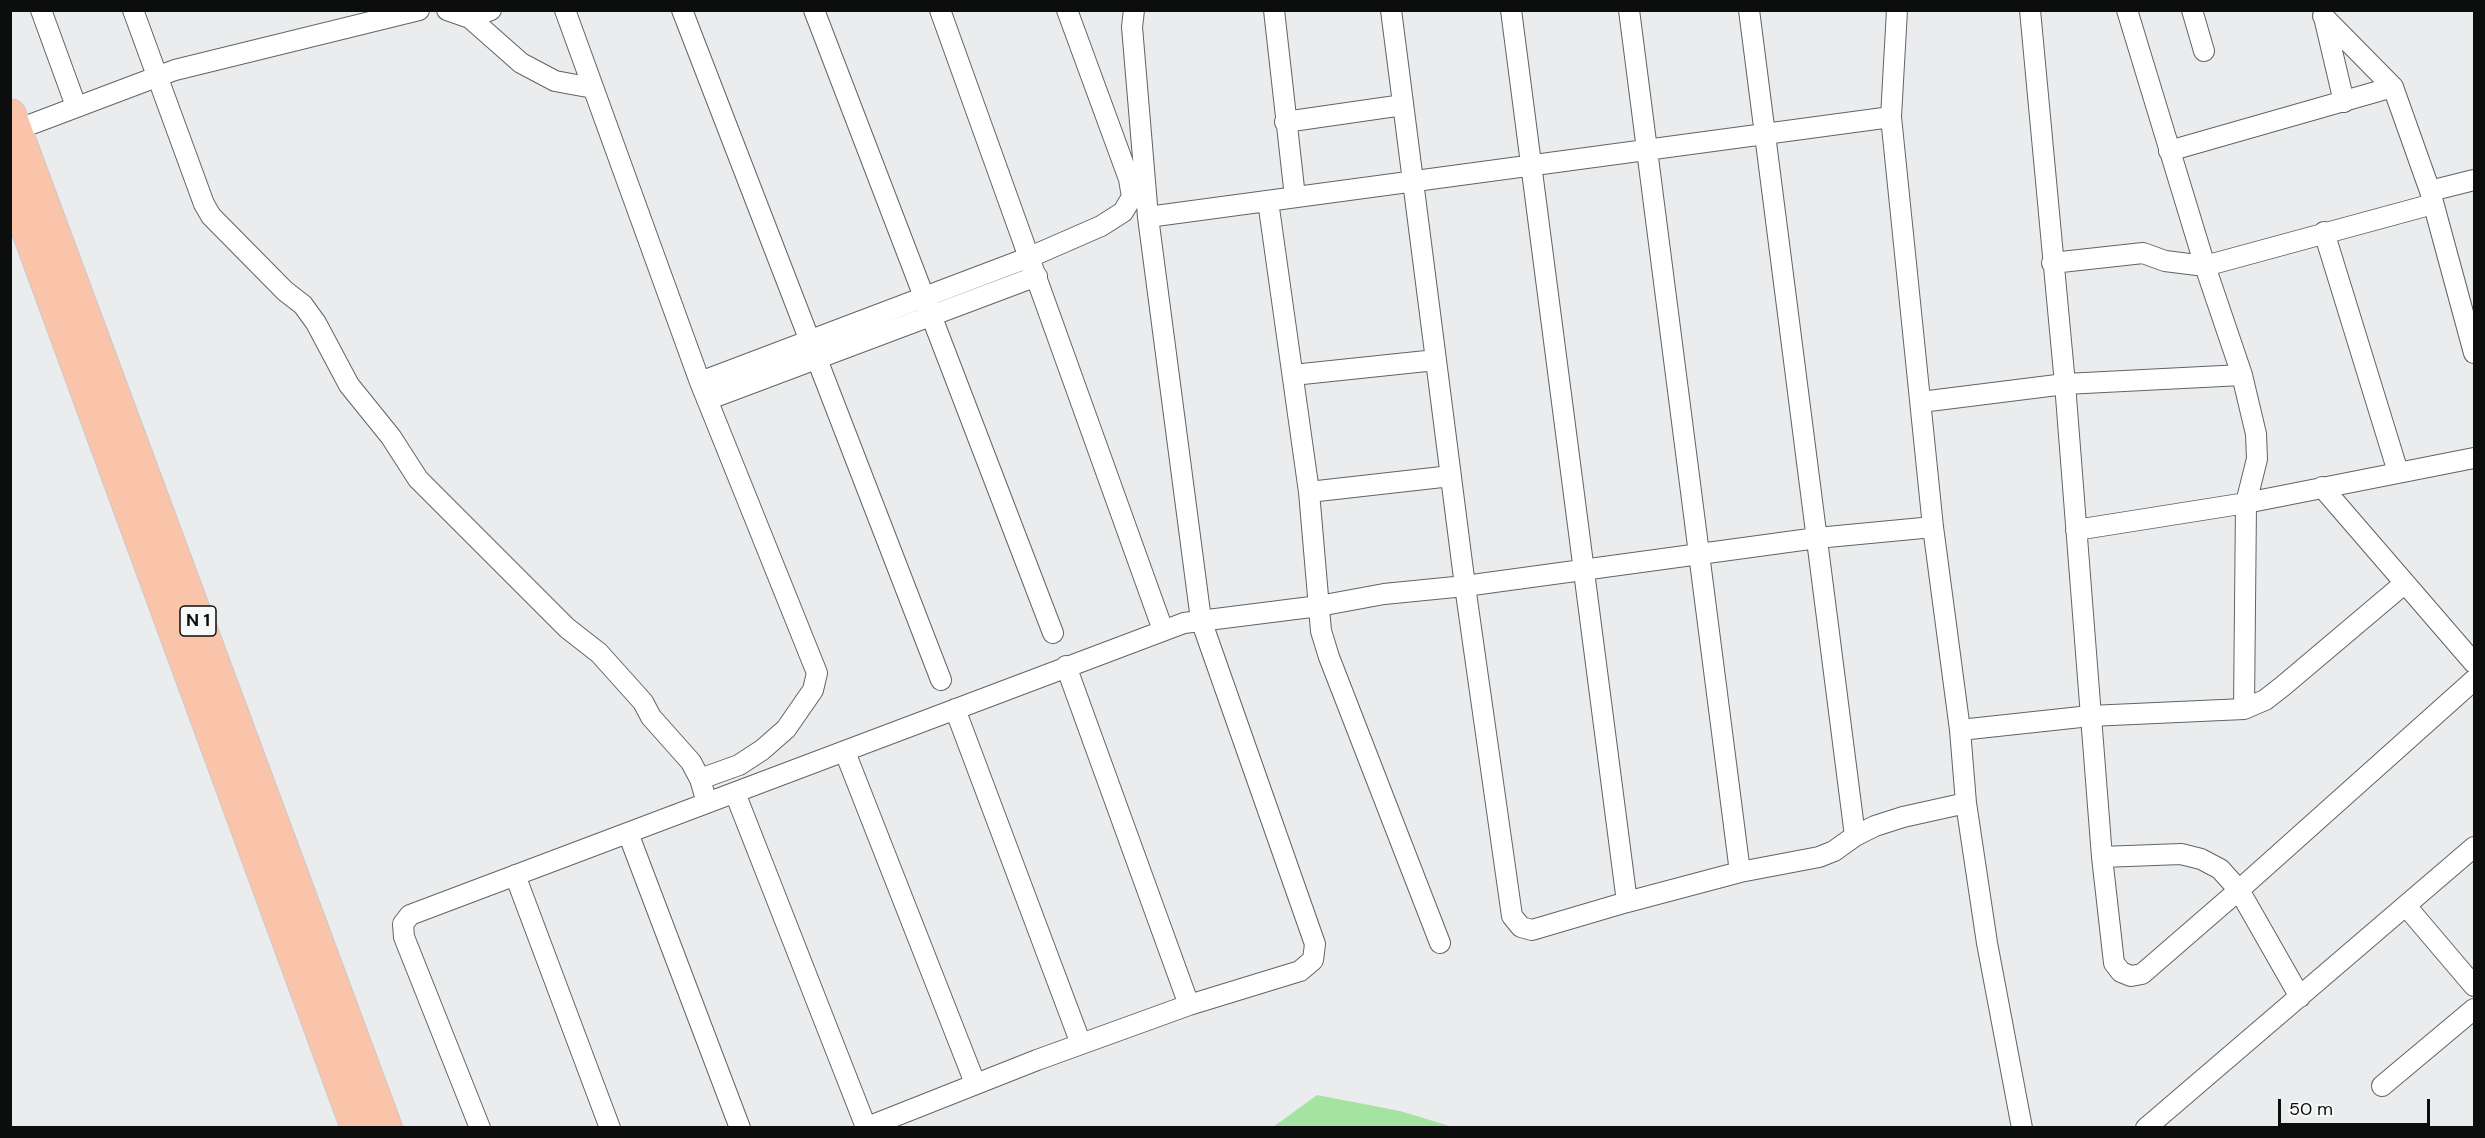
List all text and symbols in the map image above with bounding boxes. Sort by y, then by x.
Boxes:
road number: N 1 [180,606,216,636]
scale bar [2281,1087,2432,1125]
text: 50 m [2289,1097,2333,1121]

